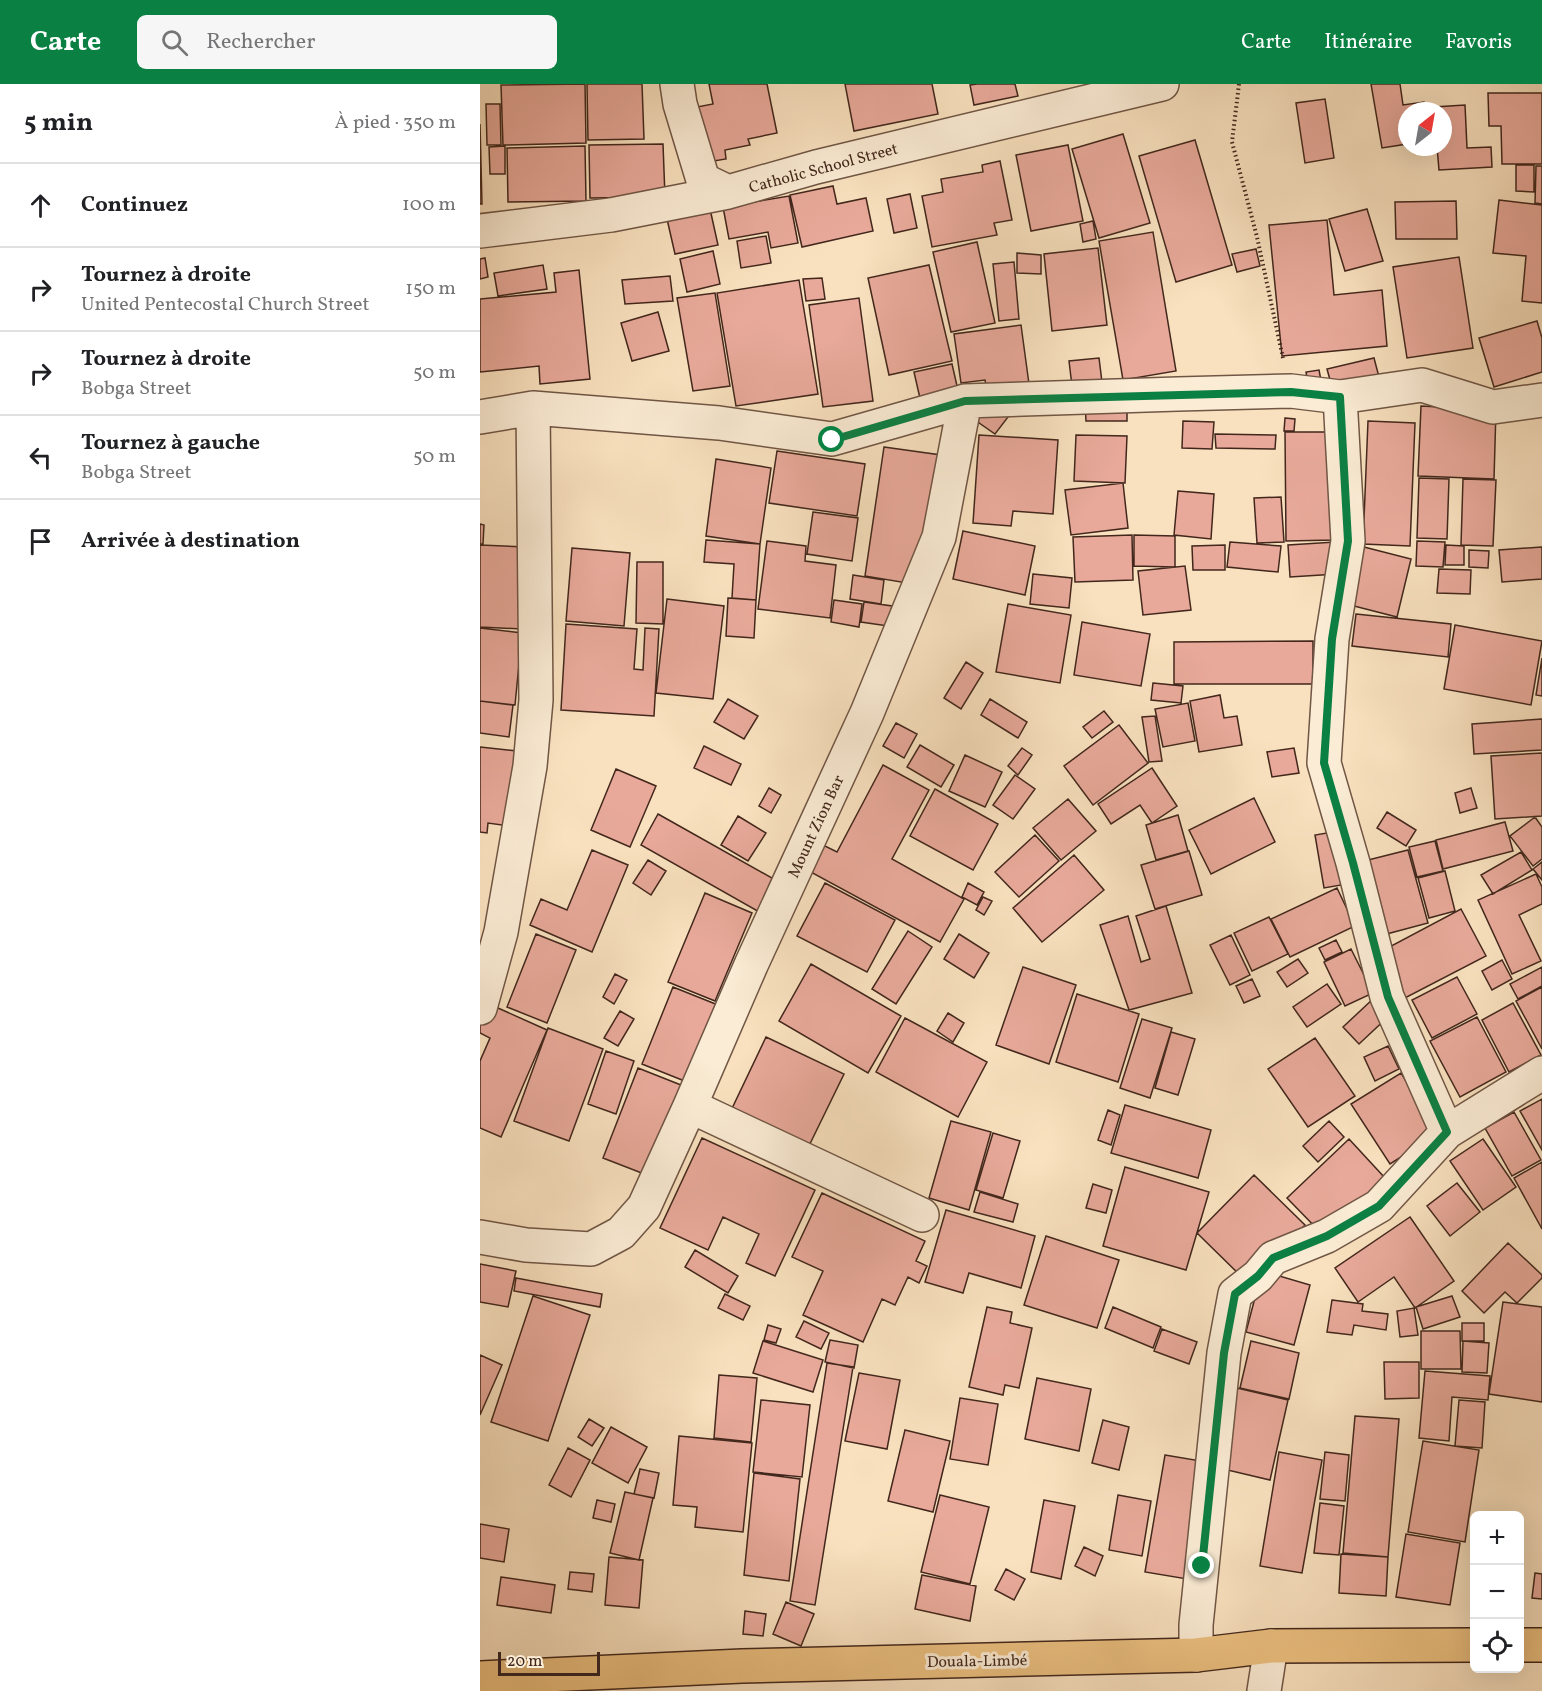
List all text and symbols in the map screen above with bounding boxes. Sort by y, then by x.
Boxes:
search box [137,15,557,69]
text: Carte [30,23,101,62]
icon: search [158,26,191,59]
text: Rechercher [206,27,315,58]
text: Carte [1241,28,1291,57]
text: Itinéraire [1324,28,1412,57]
text: Favoris [1445,28,1512,57]
north arrow [1398,102,1452,156]
text: 5 min [24,105,93,141]
text: À pied · 350 m [335,109,456,137]
street label: Catholic School Street [747,138,901,199]
icon: ahead [24,189,57,222]
text: Continuez [81,190,188,221]
text: 100 m [402,191,456,219]
text: Tournez à droite [81,260,251,291]
icon: right [24,273,57,306]
text: 150 m [405,275,456,303]
text: United Pentecostal Church Street [81,291,370,319]
text: Tournez à droite [81,344,251,375]
icon: right [24,357,57,390]
text: 50 m [413,359,456,387]
text: Bobga Street [81,375,191,403]
route start [818,426,844,452]
text: Tournez à gauche [81,428,260,459]
icon: left [24,441,57,474]
text: 50 m [413,443,456,471]
text: Bobga Street [81,459,191,487]
icon: arrive [24,525,57,558]
text: Arrivée à destination [81,526,300,557]
street label: Mount Zion Bar [783,771,850,882]
map controls [1470,1511,1524,1673]
button: + [1470,1511,1524,1565]
route end [1188,1552,1214,1578]
button: − [1470,1565,1524,1619]
button: locate [1470,1619,1524,1673]
scale bar [498,1649,600,1676]
street label: Douala-Limbé [927,1650,1027,1674]
text: 20 m [507,1651,542,1673]

